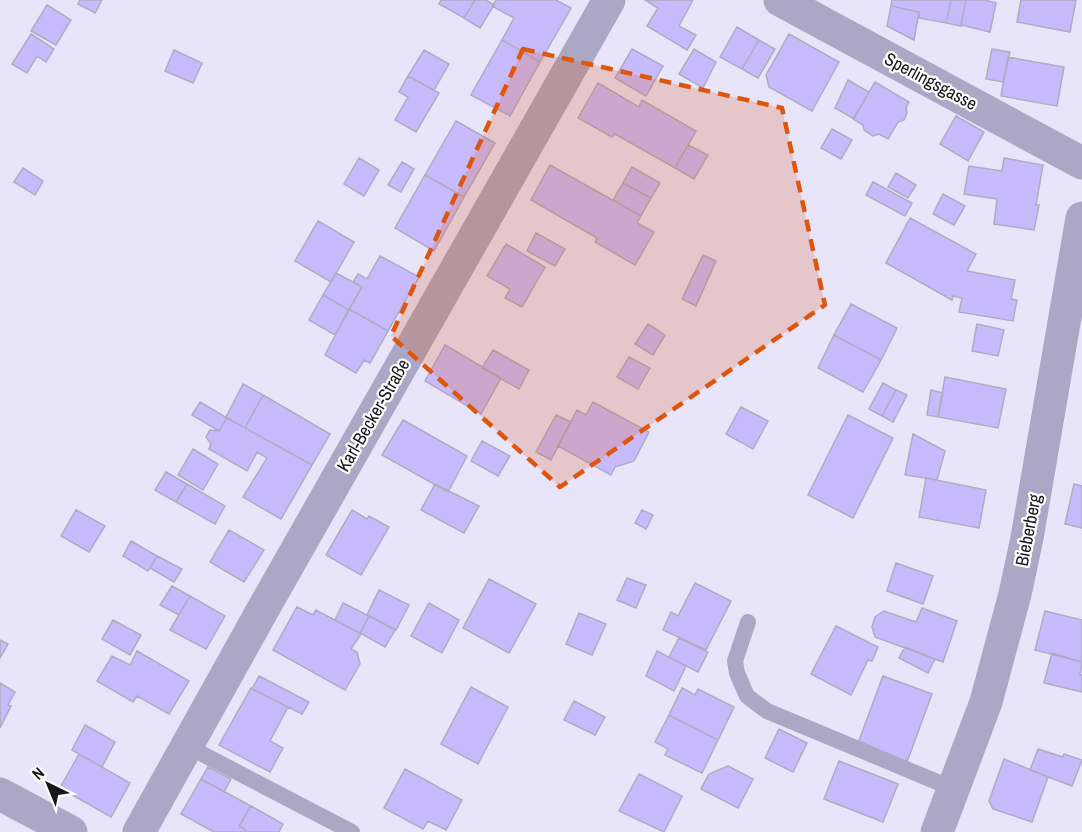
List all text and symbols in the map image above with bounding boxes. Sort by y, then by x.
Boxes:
street label: Sperlingsgasse [880,46,982,116]
street label: Karl-Becker-Straße [331,354,415,476]
street label: Bieberberg [1009,491,1047,568]
north arrow [18,754,78,814]
text: N [27,762,49,784]

